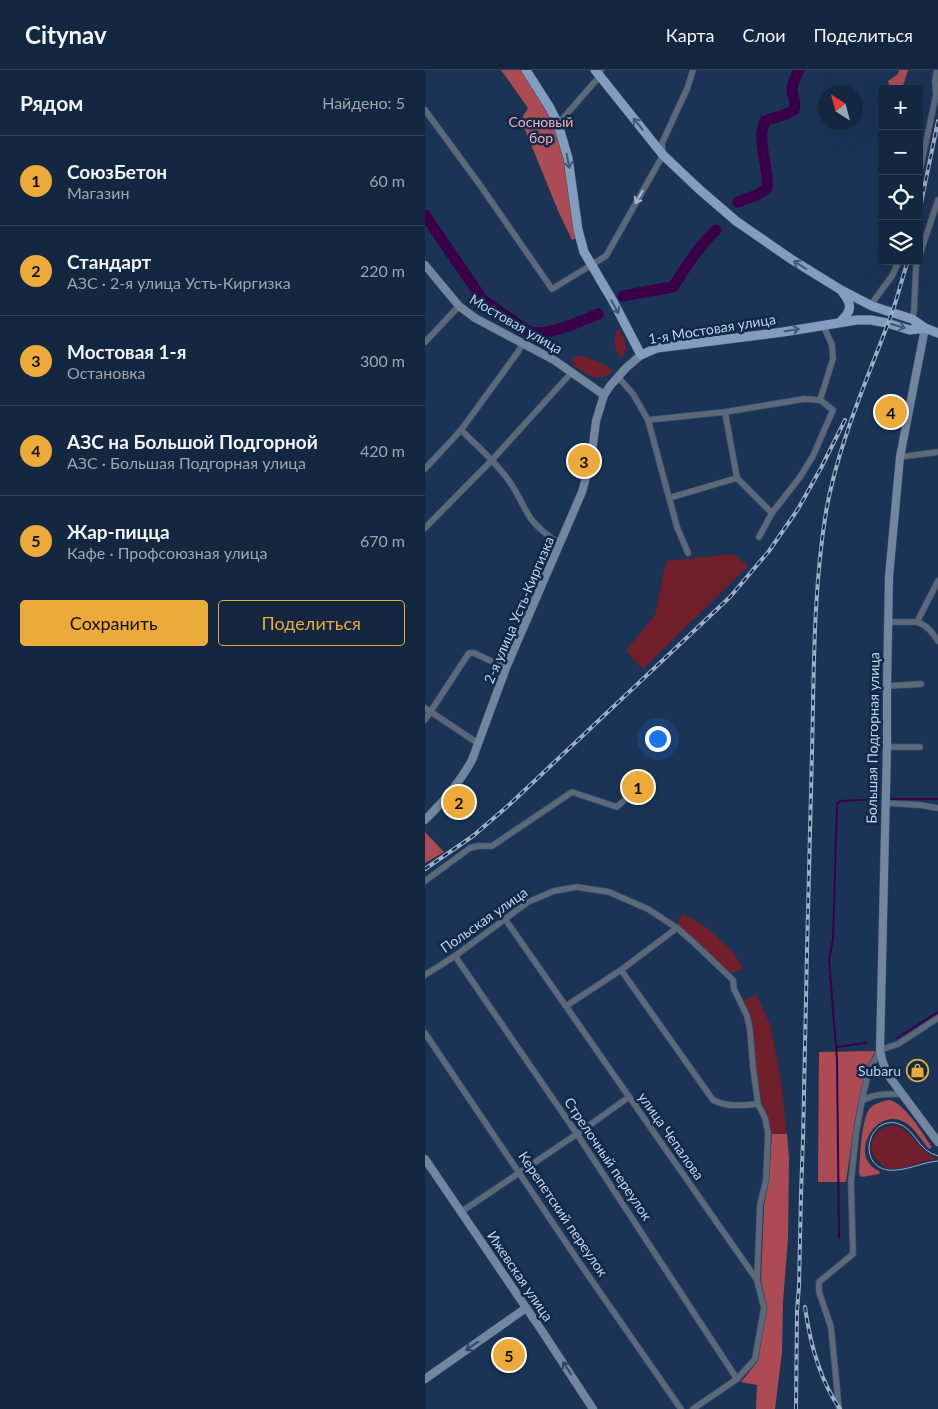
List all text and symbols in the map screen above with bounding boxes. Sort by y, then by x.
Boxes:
text: Citynav [25,20,107,49]
text: Карта [666,24,714,46]
text: Слои [742,24,786,46]
text: Поделиться [814,24,913,46]
north arrow [818,85,863,130]
map controls [878,85,923,265]
button: + [878,85,923,130]
text: Рядом [20,90,83,115]
text: Найдено: 5 [322,93,405,112]
park label: Сосновый бор [509,113,573,146]
one-way arrow [633,118,644,131]
button: − [878,130,923,175]
one-way arrow [563,153,573,169]
text: СоюзБетон [67,160,167,183]
text: 1 [31,171,41,190]
text: 60 m [369,171,405,190]
button: locate [878,175,923,220]
text: Магазин [67,183,129,202]
one-way arrow [634,189,643,204]
button: layers [878,220,923,265]
text: Стандарт [67,250,151,273]
one-way arrow [793,259,807,269]
text: 2 [31,261,41,280]
text: 220 m [360,261,405,280]
text: АЗС · 2-я улица Усть-Киргизка [67,273,291,292]
street label: Мостовая улица [467,290,566,357]
one-way arrow [611,299,621,314]
street label: 1-я Мостовая улица [647,310,777,347]
one-way arrow [890,322,906,332]
one-way arrow [783,325,799,335]
text: Мостовая 1-я [67,340,186,363]
text: 3 [31,351,41,370]
text: 300 m [360,351,405,370]
text: Остановка [67,363,146,382]
pin: 4 [875,393,907,431]
text: АЗС на Большой Подгорной [67,430,318,453]
text: 4 [31,441,41,460]
text: 420 m [360,441,405,460]
pin: 3 [568,442,600,480]
text: АЗС · Большая Подгорная улица [67,453,306,472]
text: Жар-пицца [67,520,170,543]
text: 5 [31,531,41,550]
text: 670 m [360,531,405,550]
street label: 2-я улица Усть-Киргизка [480,534,557,686]
text: Кафе · Профсоюзная улица [67,543,267,562]
button: Сохранить [20,600,208,646]
button: Поделиться [218,600,405,646]
street label: Большая Подгорная улица [863,652,882,824]
your location [645,726,671,752]
pin: 1 [622,768,654,806]
pin: 2 [443,783,475,821]
street label: Польская улица [437,883,531,956]
shop icon: Subaru [905,1059,929,1083]
place label: Subaru [858,1062,901,1079]
street label: улица Чепалова [635,1089,708,1183]
street label: Стрелочный переулок [561,1094,656,1224]
street label: Керепетский переулок [515,1148,612,1280]
street label: Ижевская улица [484,1227,557,1324]
pin: 5 [493,1336,525,1374]
one-way arrow [465,1341,479,1351]
one-way arrow [561,1362,571,1376]

